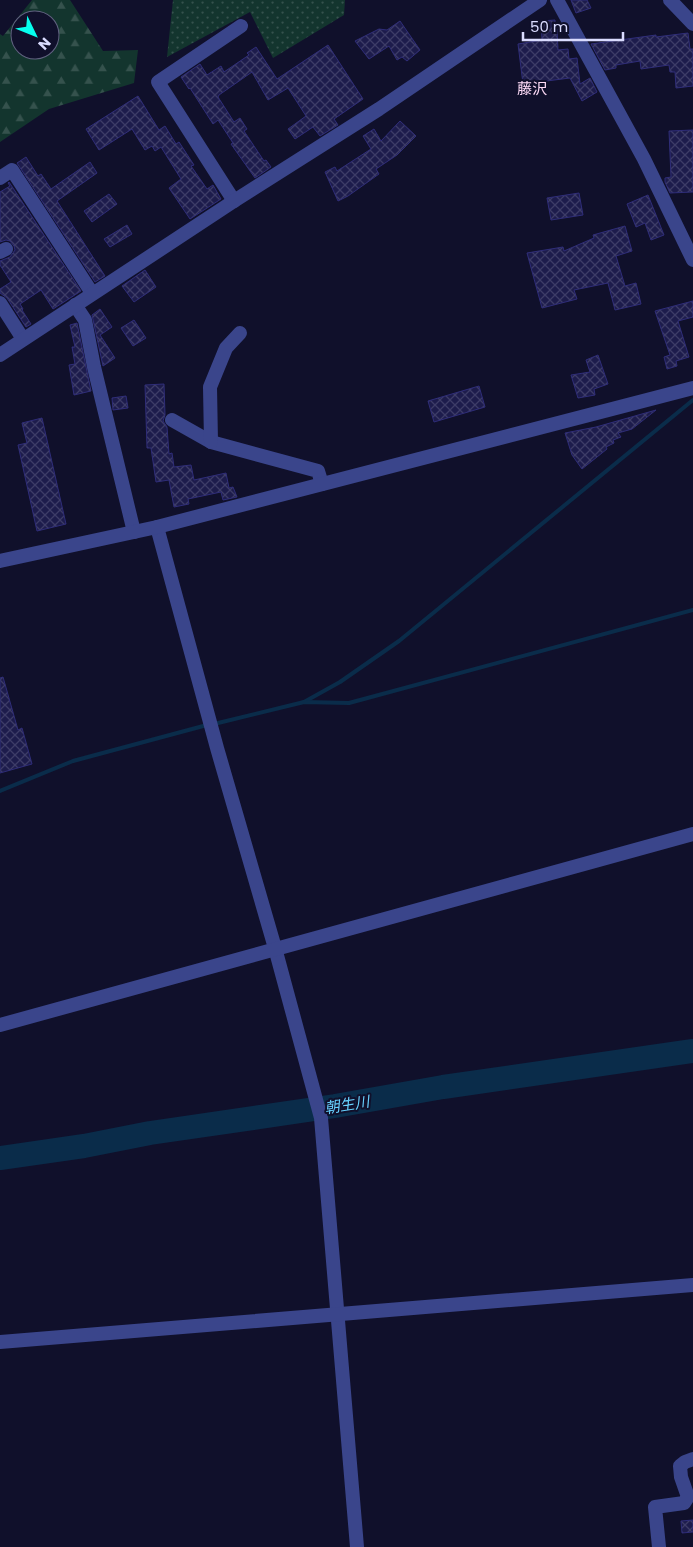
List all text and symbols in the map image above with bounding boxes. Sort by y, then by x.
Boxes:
north arrow [10,10,60,60]
scale bar [523,10,623,42]
text: 50 m [530,16,568,37]
text: N [34,33,55,55]
district label: 藤沢 [517,78,547,99]
water label: 朝生川 [323,1090,373,1118]

